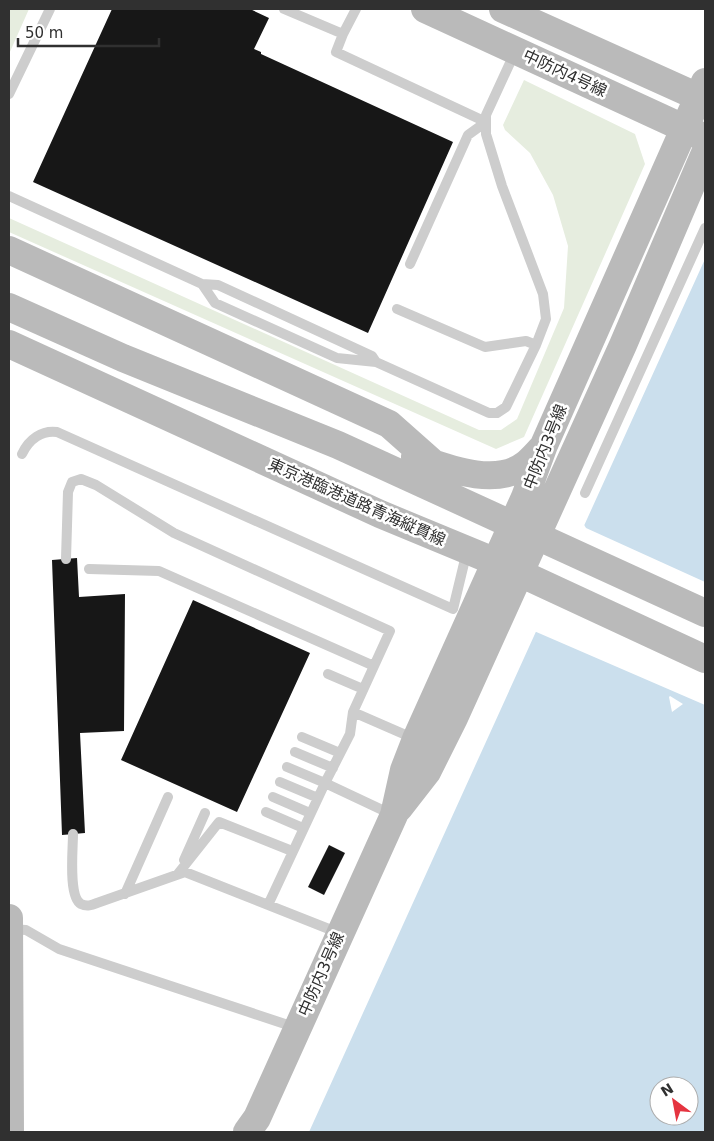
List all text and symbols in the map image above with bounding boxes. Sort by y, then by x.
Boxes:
scale bar [18,15,159,47]
text: 50 m [25,24,63,42]
street label: 中防内4号線 [520,45,610,101]
street label: 中防内3号線 [519,402,571,492]
street label: 東京港臨港道路青海縦貫線 [265,454,449,550]
street label: 中防内3号線 [294,929,348,1019]
north arrow [649,1076,699,1126]
text: N [658,1080,676,1100]

